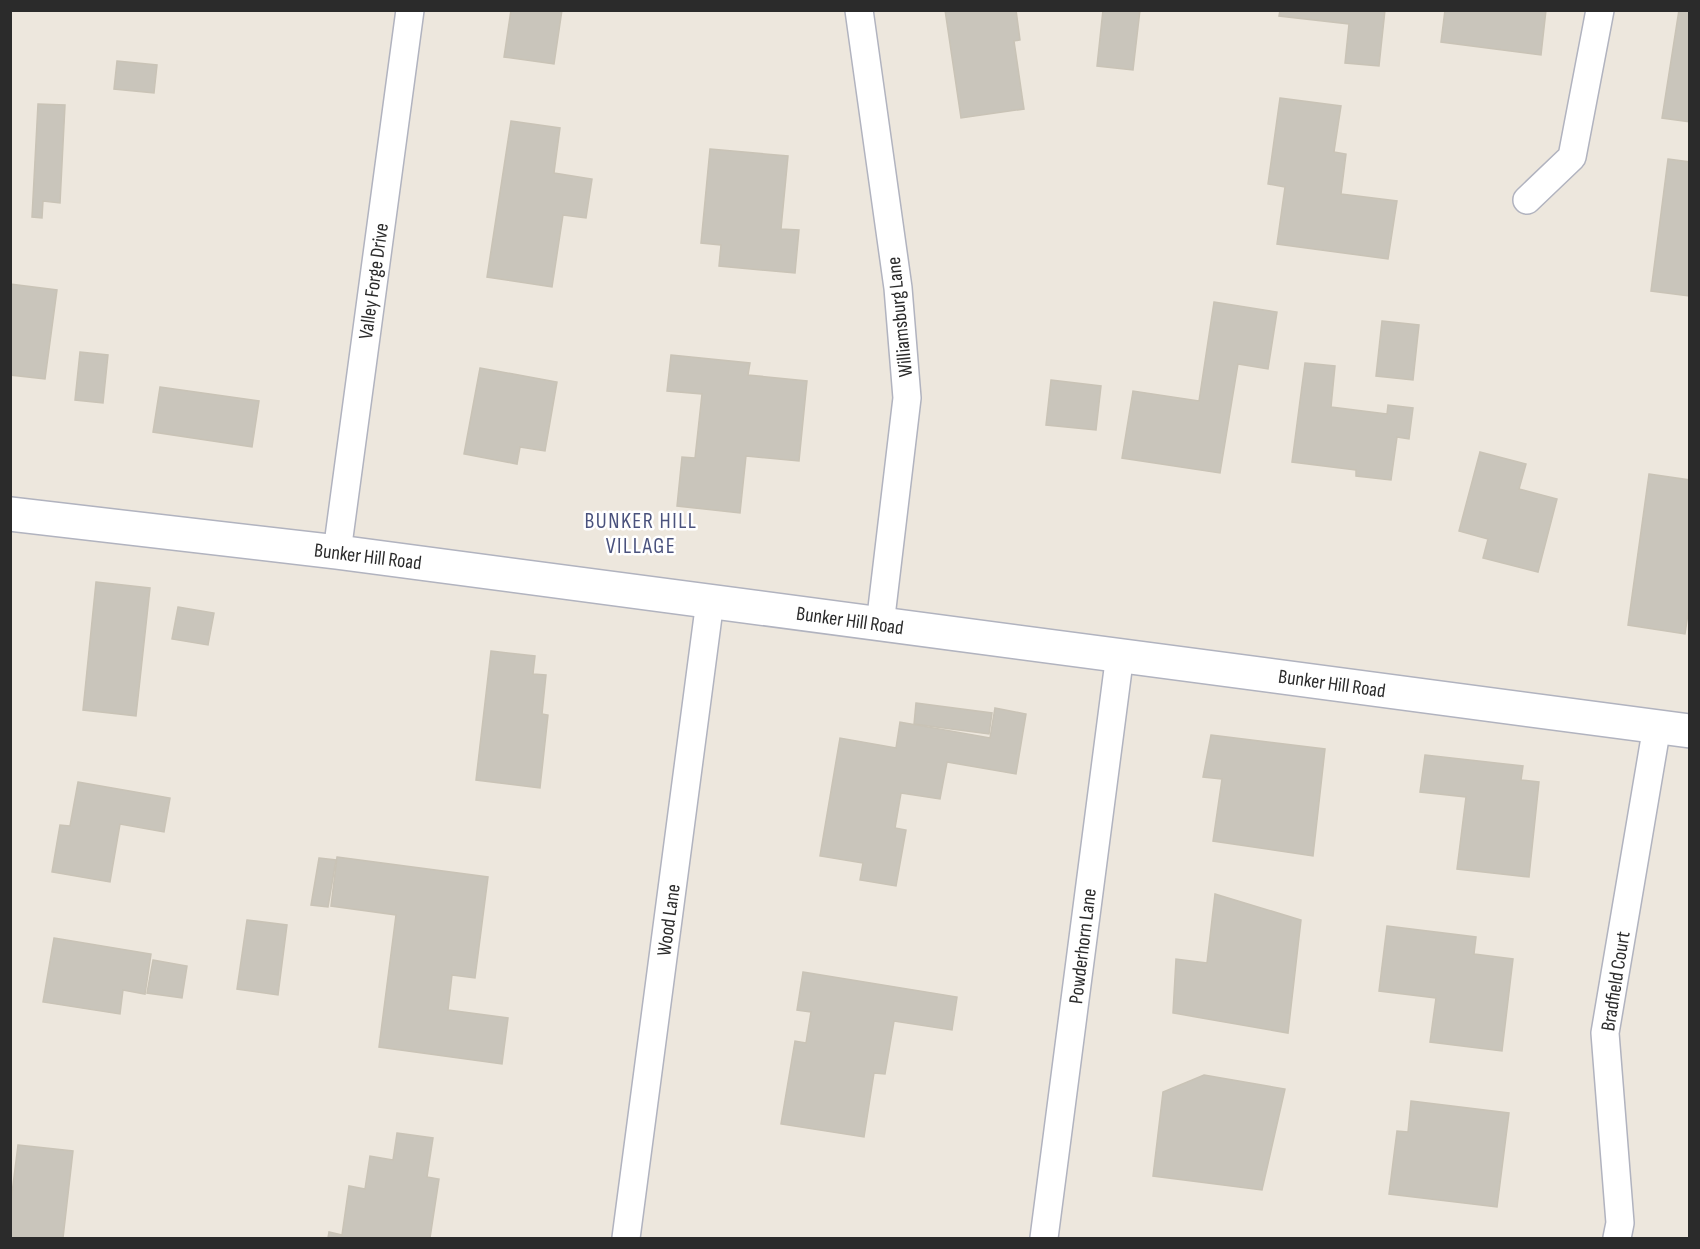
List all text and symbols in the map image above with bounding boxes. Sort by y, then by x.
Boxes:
street label: Valley Forge Drive [354,221,394,341]
street label: Williamsburg Lane [882,256,918,378]
district label: BUNKER HILL VILLAGE [585,508,697,560]
street label: Bunker Hill Road [313,539,423,575]
street label: Bunker Hill Road [795,602,905,640]
street label: Bunker Hill Road [1277,665,1387,703]
street label: Wood Lane [652,883,686,958]
street label: Powderhorn Lane [1064,887,1102,1005]
street label: Bradfield Court [1596,930,1636,1033]

